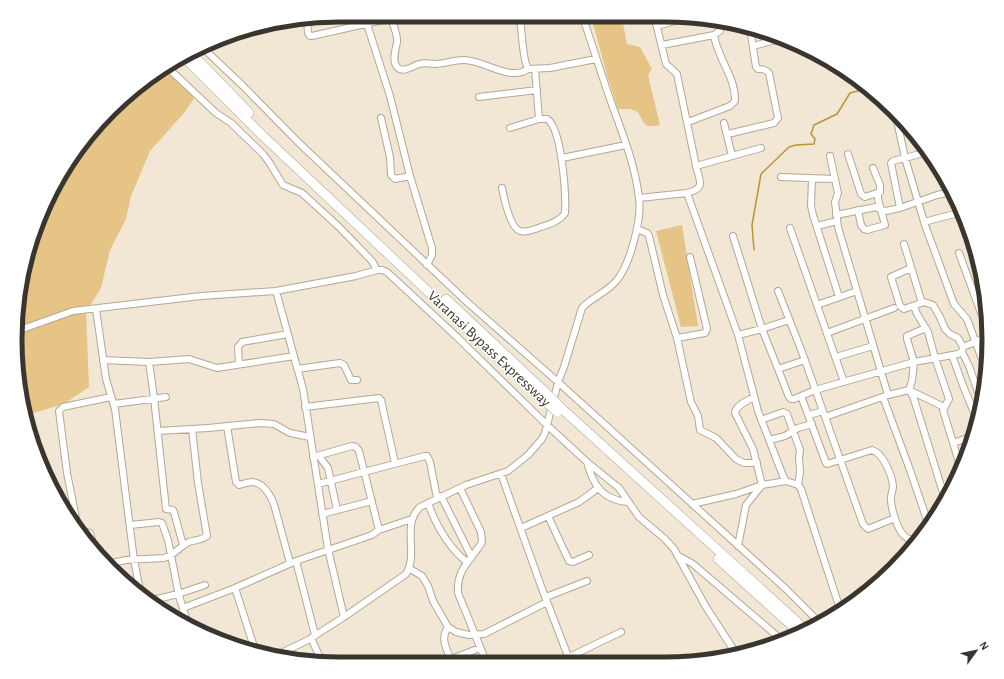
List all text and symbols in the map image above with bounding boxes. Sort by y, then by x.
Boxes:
street label: Varanasi Bypass Expressway [425,288,554,410]
north arrow [956,631,996,671]
text: N [977,640,991,652]

